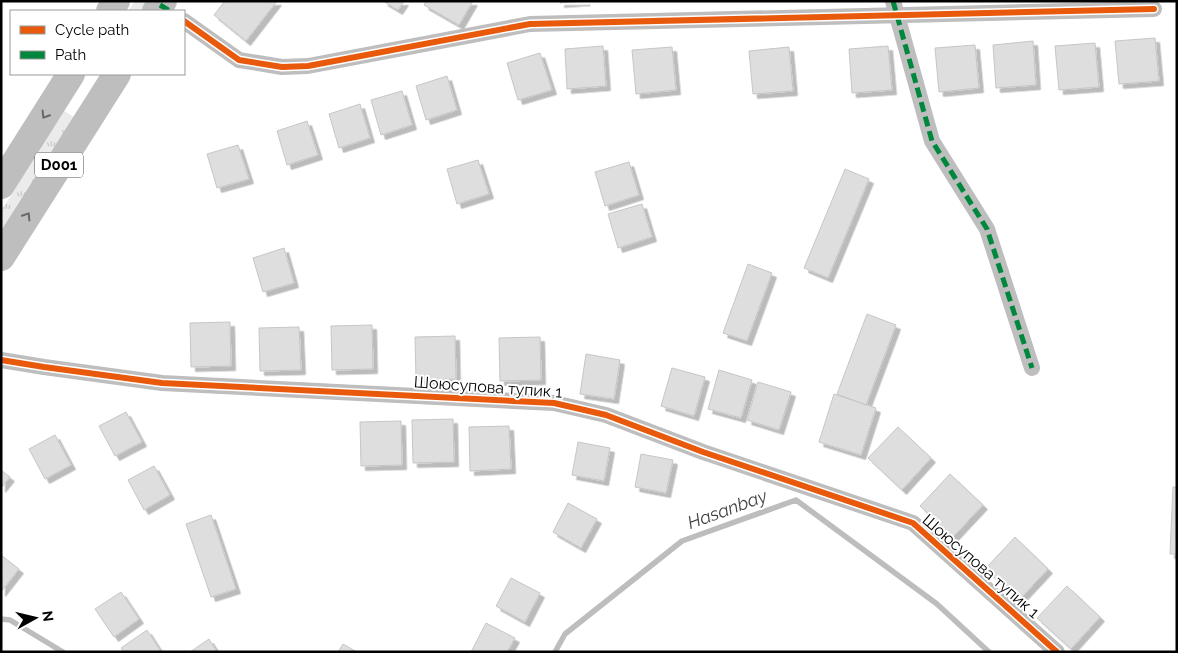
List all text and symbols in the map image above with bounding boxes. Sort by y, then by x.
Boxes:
legend [10,10,185,75]
text: Cycle path [55,21,129,39]
text: Path [55,46,86,64]
one-way arrow [42,109,51,119]
road number: D001 [35,152,83,178]
one-way arrow [21,212,31,221]
street label: Шоюсупова тупик 1 [413,372,563,402]
water label: Hasanbay [685,485,771,533]
street label: Шоюсупова тупик 1 [919,510,1043,622]
north arrow [10,593,60,643]
text: N [39,610,57,623]

